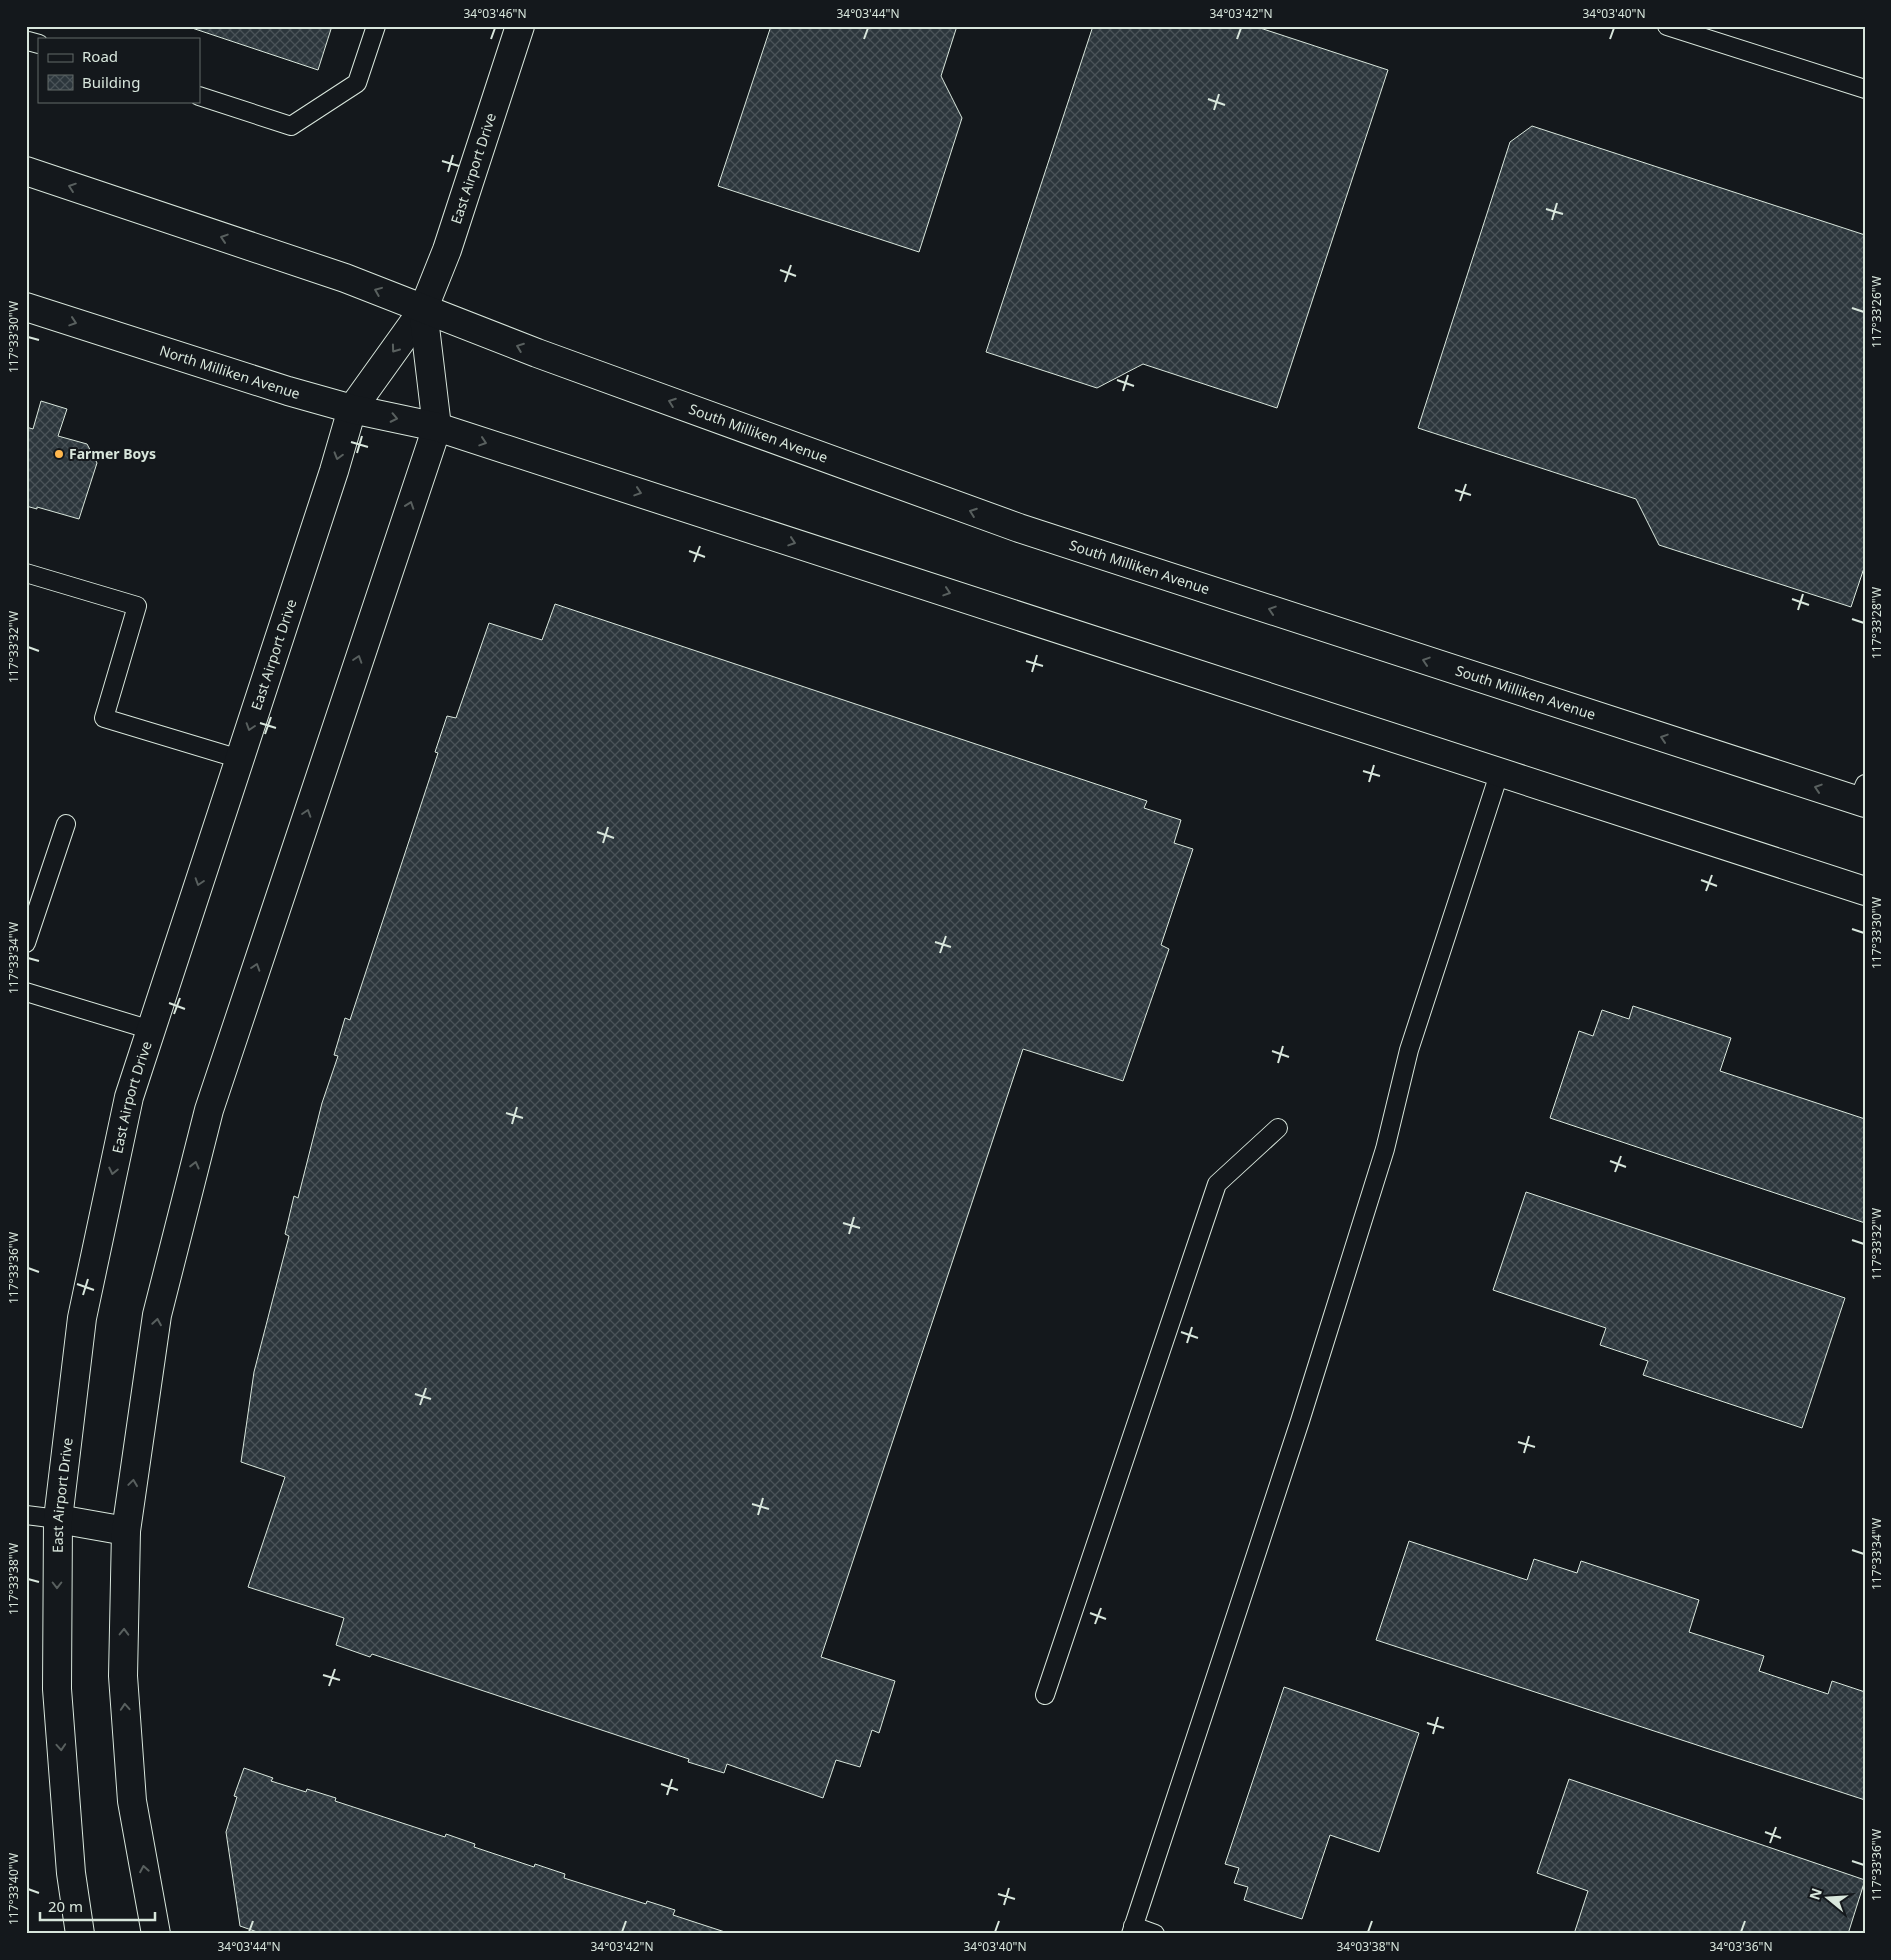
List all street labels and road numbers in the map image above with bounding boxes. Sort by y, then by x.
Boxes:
street label: East Airport Drive [446,110,500,226]
street label: North Milliken Avenue [157,340,302,403]
street label: South Milliken Avenue [686,399,831,467]
street label: South Milliken Avenue [1067,535,1212,598]
street label: East Airport Drive [246,596,300,712]
street label: South Milliken Avenue [1453,661,1598,724]
street label: East Airport Drive [107,1038,156,1155]
street label: East Airport Drive [48,1437,77,1553]

